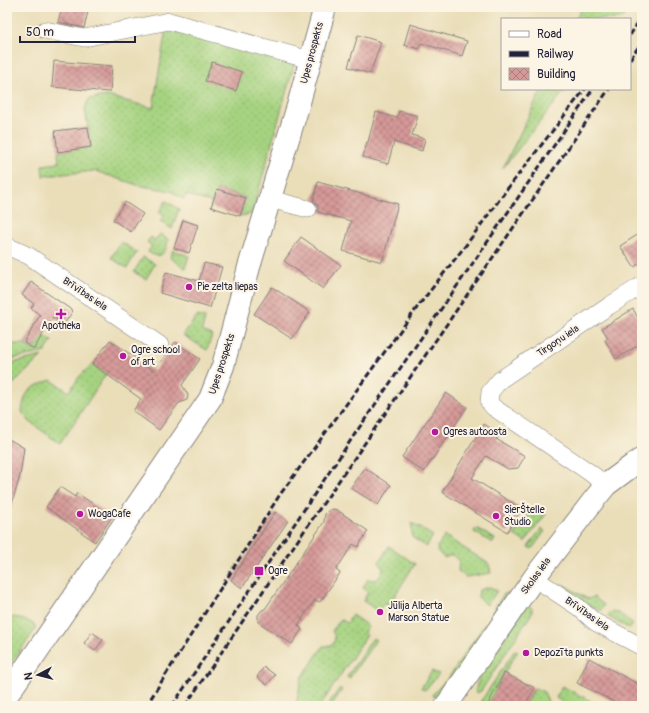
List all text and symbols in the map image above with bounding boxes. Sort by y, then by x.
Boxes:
scale bar [20,18,135,44]
legend [501,18,631,90]
street label: Upes prospekts [298,20,326,85]
text: 50 m [26,25,54,40]
text: Road [537,27,562,42]
text: Railway [537,47,573,62]
text: Building [537,67,576,82]
street label: Brīvības iela [60,275,110,314]
place label: Pie zelta liepas [197,281,258,293]
marker: Pie zelta liepas [184,282,194,292]
marker: Apotheka [56,309,66,319]
place label: Apotheka [41,320,81,332]
street label: Tirgoņu iela [535,322,582,359]
street label: Upes prospekts [207,332,238,396]
place label: Ogre school of art [131,344,180,368]
marker: Ogre school of art [118,351,128,361]
place label: Ogres autoosta [443,426,507,438]
marker: Ogres autoosta [430,427,440,437]
place label: SierŠtelle Studio [504,502,545,528]
place label: WogaCafe [88,508,131,520]
marker: WogaCafe [75,509,85,519]
marker: SierŠtelle Studio [491,511,501,521]
street label: Skolas iela [519,555,554,597]
marker: Ogre [253,565,265,577]
place label: Ogre [268,565,288,577]
street label: Brīvības iela [563,594,612,634]
place label: Jūlija Alberta Marson Statue [388,600,449,624]
marker: Jūlija Alberta Marson Statue [375,607,385,617]
place label: Depozīta punkts [534,647,604,659]
marker: Depozīta punkts [521,648,531,658]
north arrow [18,655,58,695]
text: N [22,671,35,681]

